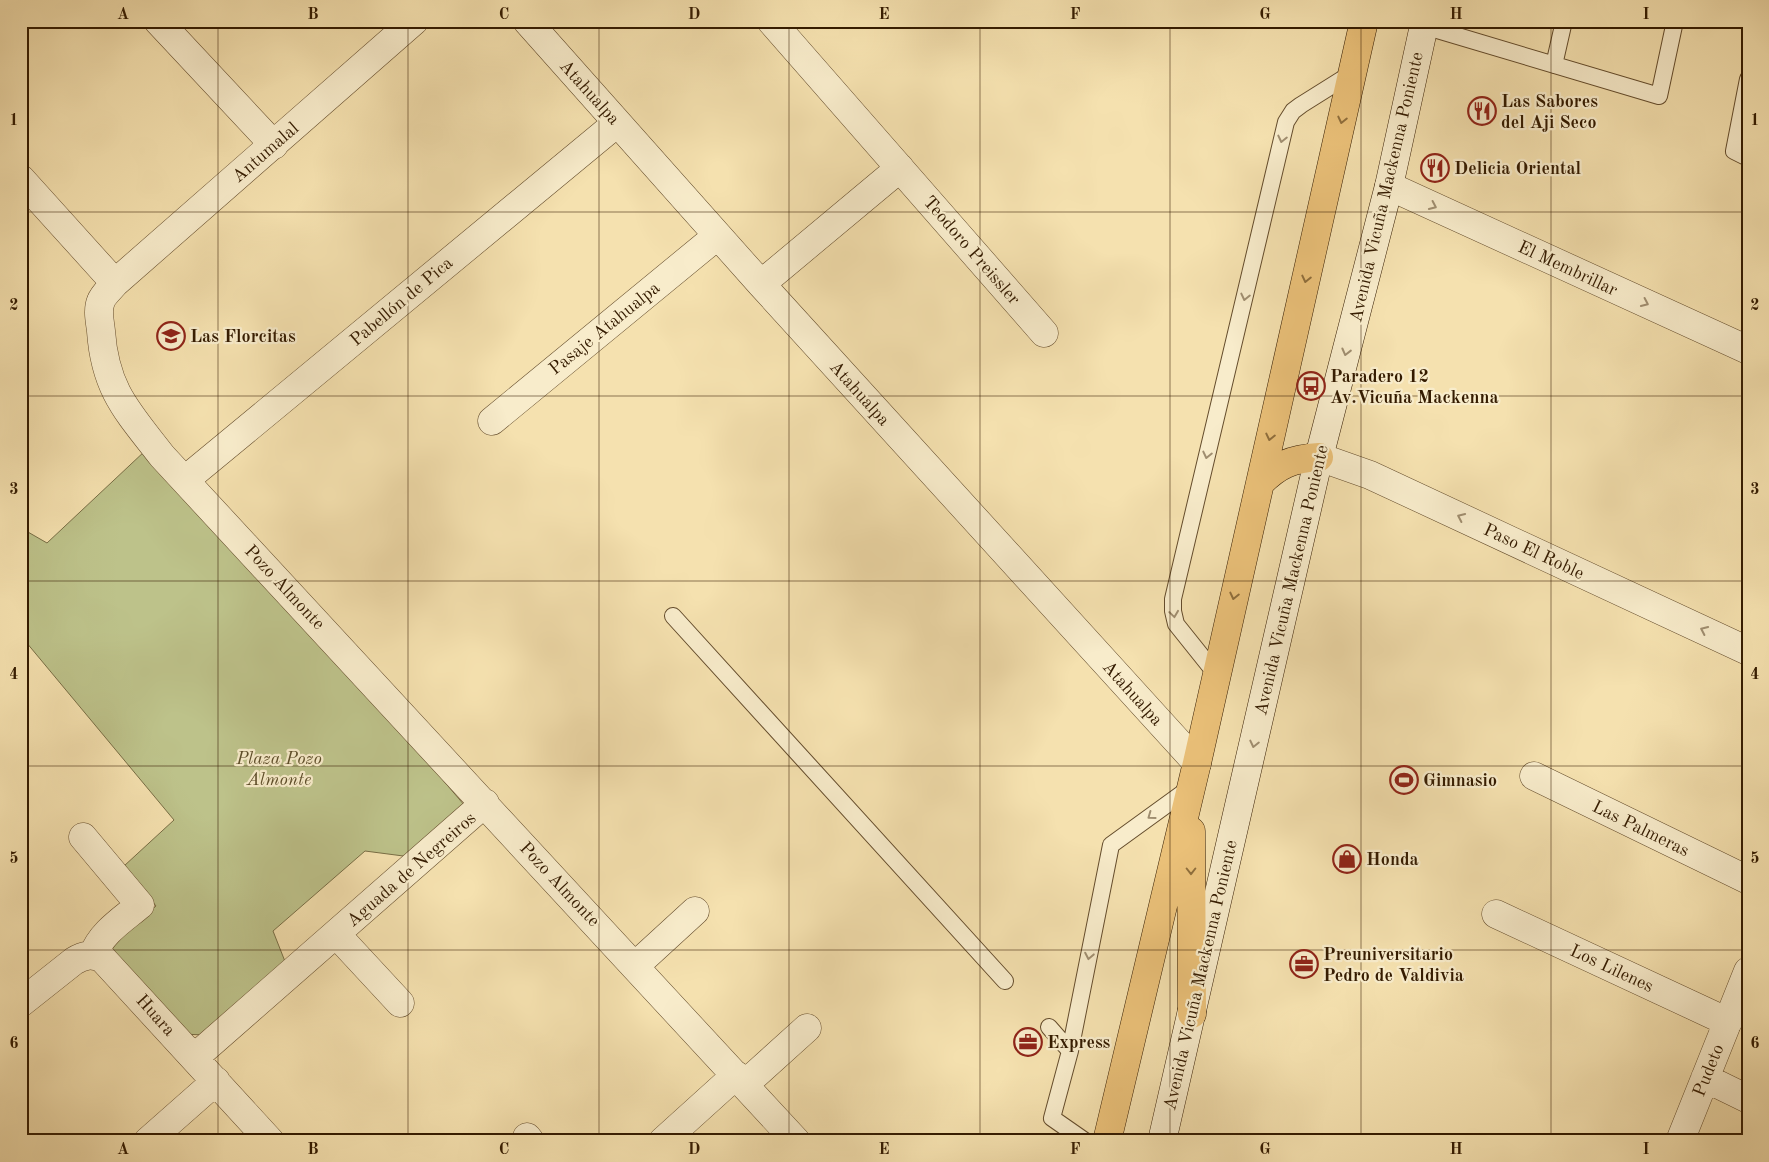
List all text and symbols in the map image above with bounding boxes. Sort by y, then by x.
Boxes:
text: A [117,7,129,23]
text: B [307,7,319,23]
text: C [499,7,509,23]
text: D [688,7,700,23]
text: E [878,7,890,23]
text: F [1070,7,1081,23]
text: G [1259,7,1271,23]
text: H [1449,7,1463,23]
text: I [1642,7,1650,23]
street label: Avenida Vicuña Mackenna Poniente [1347,50,1427,324]
street label: Atahualpa [556,57,623,129]
place label: Las Sabores del Aji Seco [1501,93,1598,132]
restaurant icon: Las Sabores del Aji Seco [1467,96,1497,126]
text: 1 [9,113,19,129]
text: 1 [1750,113,1760,129]
one-way arrow [1337,116,1348,125]
street label: Antumalal [229,119,302,186]
one-way arrow [1277,135,1288,144]
restaurant icon: Delicia Oriental [1420,153,1450,183]
place label: Delicia Oriental [1454,160,1582,178]
street label: Teodoro Preissler [919,193,1024,309]
one-way arrow [1428,200,1437,211]
street label: El Membrillar [1515,238,1621,300]
street label: Pabellón de Pica [347,254,456,350]
one-way arrow [1301,274,1312,283]
street label: Pasaje Atahualpa [546,279,663,379]
one-way arrow [1240,293,1251,302]
one-way arrow [1640,297,1649,307]
text: 2 [9,298,19,314]
text: 2 [1750,298,1760,314]
school or university icon: Las Florcitas [156,321,186,351]
place label: Las Florcitas [190,328,296,346]
one-way arrow [1341,348,1352,356]
street label: Atahualpa [826,358,893,430]
place label: Paradero 12 Av.Vicuña Mackenna [1330,368,1499,407]
bus stop icon: Paradero 12 Av.Vicuña Mackenna [1296,371,1326,401]
one-way arrow [1265,433,1276,442]
street label: Avenida Vicuña Mackenna Poniente [1252,443,1332,717]
one-way arrow [1202,451,1213,460]
text: 3 [9,482,19,498]
text: 3 [1750,482,1760,498]
one-way arrow [1457,513,1466,524]
street label: Paso El Roble [1481,521,1587,583]
street label: Pozo Almonte [241,542,328,633]
one-way arrow [1229,591,1240,600]
one-way arrow [1168,610,1179,618]
one-way arrow [1700,626,1709,636]
street label: Atahualpa [1099,658,1166,730]
text: 4 [9,667,19,683]
text: 4 [1750,667,1760,683]
one-way arrow [1249,739,1260,748]
park label: Plaza Pozo Almonte [235,750,322,789]
sports icon: Gimnasio [1389,765,1419,795]
place label: Gimnasio [1423,772,1497,790]
street label: Las Palmeras [1589,798,1692,860]
street label: Aguada de Negreiros [344,809,480,931]
one-way arrow [1147,810,1157,819]
street label: Avenida Vicuña Mackenna Poniente [1161,838,1241,1112]
street label: Pozo Almonte [516,839,603,930]
shop icon: Honda [1332,844,1362,874]
text: 5 [9,851,19,867]
place label: Honda [1366,851,1419,869]
text: 5 [1750,851,1760,867]
one-way arrow [1186,868,1196,875]
street label: Los Lilenes [1567,942,1656,996]
place label: Preuniversitario Pedro de Valdivia [1323,946,1464,985]
office icon: Preuniversitario Pedro de Valdivia [1289,949,1319,979]
one-way arrow [1084,951,1095,960]
street label: Huara [132,991,178,1040]
office icon: Express [1013,1027,1043,1057]
place label: Express [1047,1034,1111,1052]
text: 6 [9,1036,19,1052]
text: 6 [1750,1036,1760,1052]
street label: Pudeto [1690,1042,1728,1099]
text: A [117,1142,129,1158]
text: B [307,1142,319,1158]
text: C [499,1142,509,1158]
text: D [688,1142,700,1158]
text: E [878,1142,890,1158]
text: F [1070,1142,1081,1158]
text: G [1259,1142,1271,1158]
text: H [1449,1142,1463,1158]
text: I [1642,1142,1650,1158]

